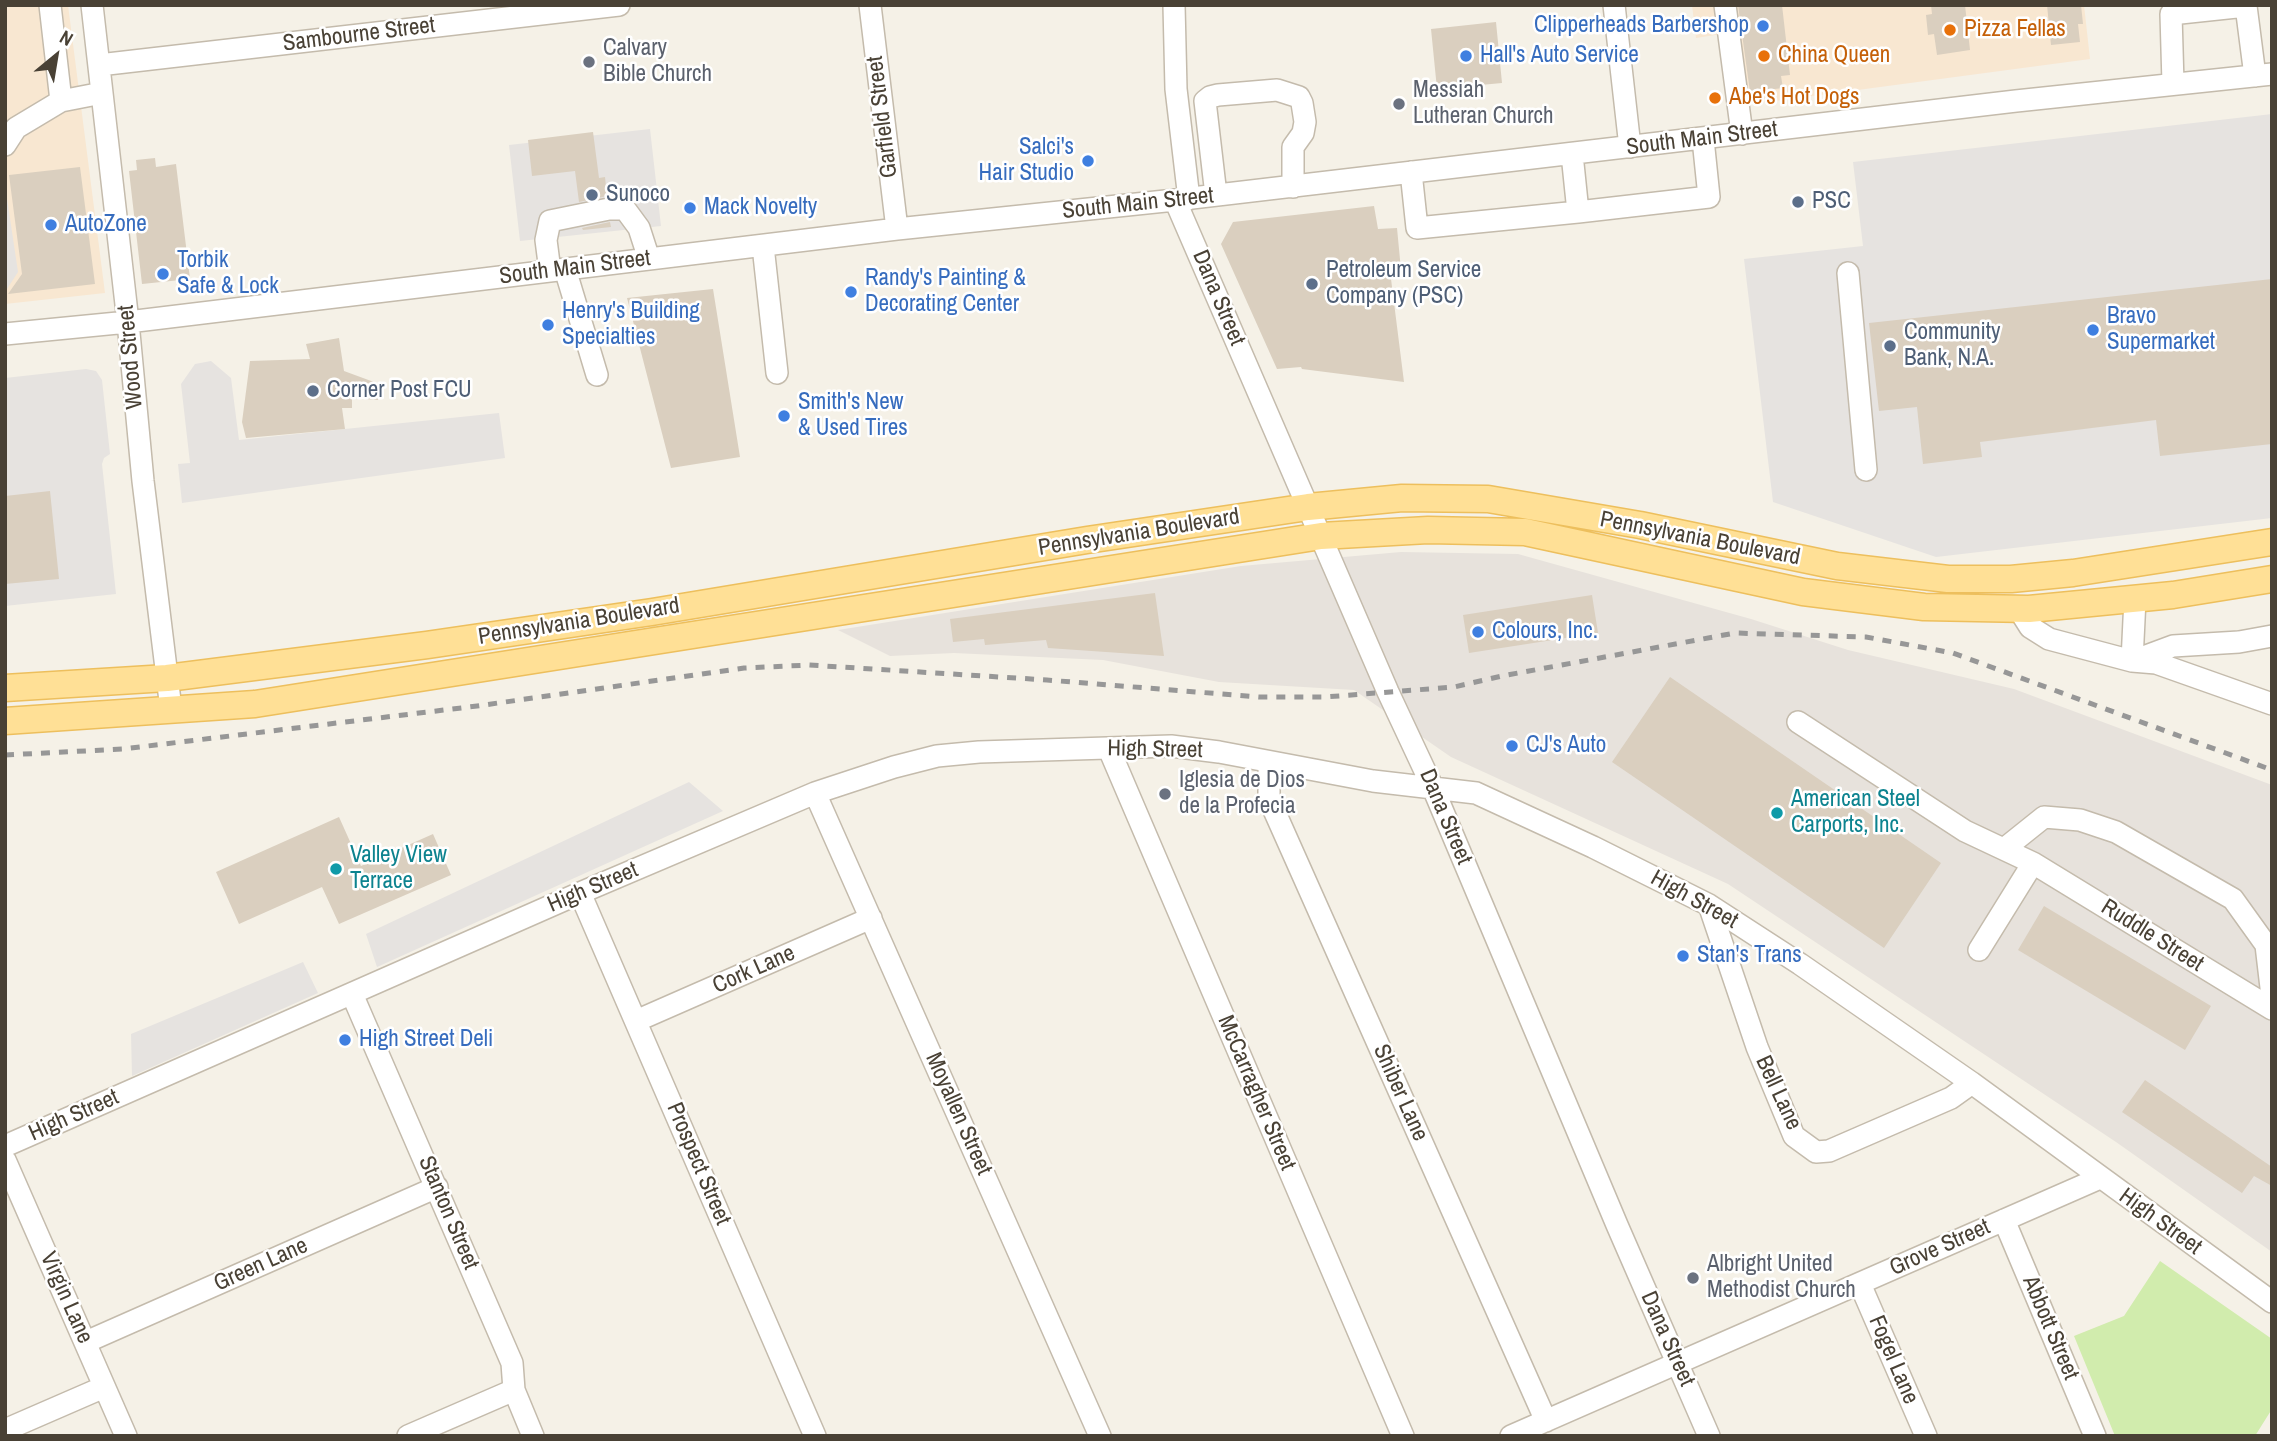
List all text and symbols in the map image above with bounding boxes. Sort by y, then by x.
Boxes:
street label: Sambourne Street [281,12,437,58]
place label: Clipperheads Barbershop [1534,12,1749,40]
place label: Pizza Fellas [1964,16,2066,44]
marker: Clipperheads Barbershop [1755,18,1771,34]
north arrow [21,21,91,91]
marker: Pizza Fellas [1942,22,1958,38]
text: N [55,24,78,52]
place label: Calvary Bible Church [603,35,712,89]
place label: Hall's Auto Service [1480,42,1639,70]
place label: China Queen [1778,42,1890,70]
marker: Hall's Auto Service [1458,48,1474,64]
marker: China Queen [1756,48,1772,64]
marker: Calvary Bible Church [581,54,597,70]
street label: Garfield Street [862,54,904,180]
place label: Messiah Lutheran Church [1413,77,1553,131]
place label: Abe's Hot Dogs [1729,84,1859,112]
marker: Abe's Hot Dogs [1707,90,1723,106]
marker: Messiah Lutheran Church [1391,96,1407,112]
street label: South Main Street [1625,116,1779,162]
place label: Salci's Hair Studio [979,134,1074,188]
marker: Salci's Hair Studio [1080,153,1096,169]
place label: Sunoco [606,181,670,209]
street label: South Main Street [1061,182,1215,226]
marker: Sunoco [584,187,600,203]
place label: PSC [1812,188,1851,216]
place label: Mack Novelty [704,194,817,222]
marker: PSC [1790,194,1806,210]
marker: Mack Novelty [682,200,698,216]
place label: AutoZone [65,211,147,239]
marker: AutoZone [43,217,59,233]
street label: South Main Street [498,245,652,291]
street label: Dana Street [1186,246,1250,350]
place label: Torbik Safe & Lock [177,247,279,301]
place label: Petroleum Service Company (PSC) [1326,257,1481,311]
place label: Randy's Painting & Decorating Center [865,265,1026,319]
marker: Torbik Safe & Lock [155,266,171,282]
marker: Petroleum Service Company (PSC) [1304,276,1320,292]
marker: Randy's Painting & Decorating Center [843,284,859,300]
place label: Henry's Building Specialties [562,298,700,352]
place label: Bravo Supermarket [2107,303,2215,357]
street label: Wood Street [113,304,149,410]
marker: Henry's Building Specialties [540,317,556,333]
place label: Community Bank, N.A. [1904,319,2000,373]
marker: Bravo Supermarket [2085,322,2101,338]
marker: Community Bank, N.A. [1882,338,1898,354]
place label: Corner Post FCU [327,377,472,405]
marker: Corner Post FCU [305,383,321,399]
place label: Smith's New & Used Tires [798,389,908,443]
marker: Smith's New & Used Tires [776,408,792,424]
street label: Pennsylvania Boulevard [1036,503,1242,563]
street label: Pennsylvania Boulevard [1598,506,1802,572]
street label: Pennsylvania Boulevard [476,592,682,652]
place label: Colours, Inc. [1492,618,1598,646]
marker: Colours, Inc. [1470,624,1486,640]
place label: CJ's Auto [1526,732,1606,760]
street label: High Street [1107,735,1203,765]
marker: CJ's Auto [1504,738,1520,754]
street label: Dana Street [1413,765,1477,869]
place label: Iglesia de Dios de la Profecia [1179,767,1305,821]
marker: Iglesia de Dios de la Profecia [1157,786,1173,802]
place label: American Steel Carports, Inc. [1791,786,1920,840]
marker: American Steel Carports, Inc. [1769,805,1785,821]
place label: Valley View Terrace [350,842,447,896]
street label: High Street [544,857,642,919]
marker: Valley View Terrace [328,861,344,877]
street label: High Street [1646,865,1742,935]
street label: Ruddle Street [2096,894,2208,978]
street label: Cork Lane [709,940,799,1000]
place label: Stan's Trans [1697,942,1802,970]
marker: Stan's Trans [1675,948,1691,964]
street label: McCarragher Street [1211,1011,1301,1175]
place label: High Street Deli [359,1026,493,1054]
marker: High Street Deli [337,1032,353,1048]
street label: Shiber Lane [1366,1040,1434,1146]
street label: Moyallen Street [919,1049,997,1179]
street label: Bell Lane [1749,1052,1807,1134]
street label: High Street [25,1084,123,1148]
street label: Prospect Street [660,1099,736,1229]
street label: Stanton Street [412,1152,484,1274]
street label: High Street [2113,1183,2207,1261]
street label: Grove Street [1886,1214,1994,1282]
street label: Green Lane [210,1232,312,1298]
street label: Virgin Lane [34,1248,98,1348]
place label: Albright United Methodist Church [1707,1251,1856,1305]
marker: Albright United Methodist Church [1685,1270,1701,1286]
street label: Abbott Street [2016,1272,2084,1384]
street label: Dana Street [1634,1287,1700,1391]
street label: Fogel Lane [1862,1312,1924,1408]

